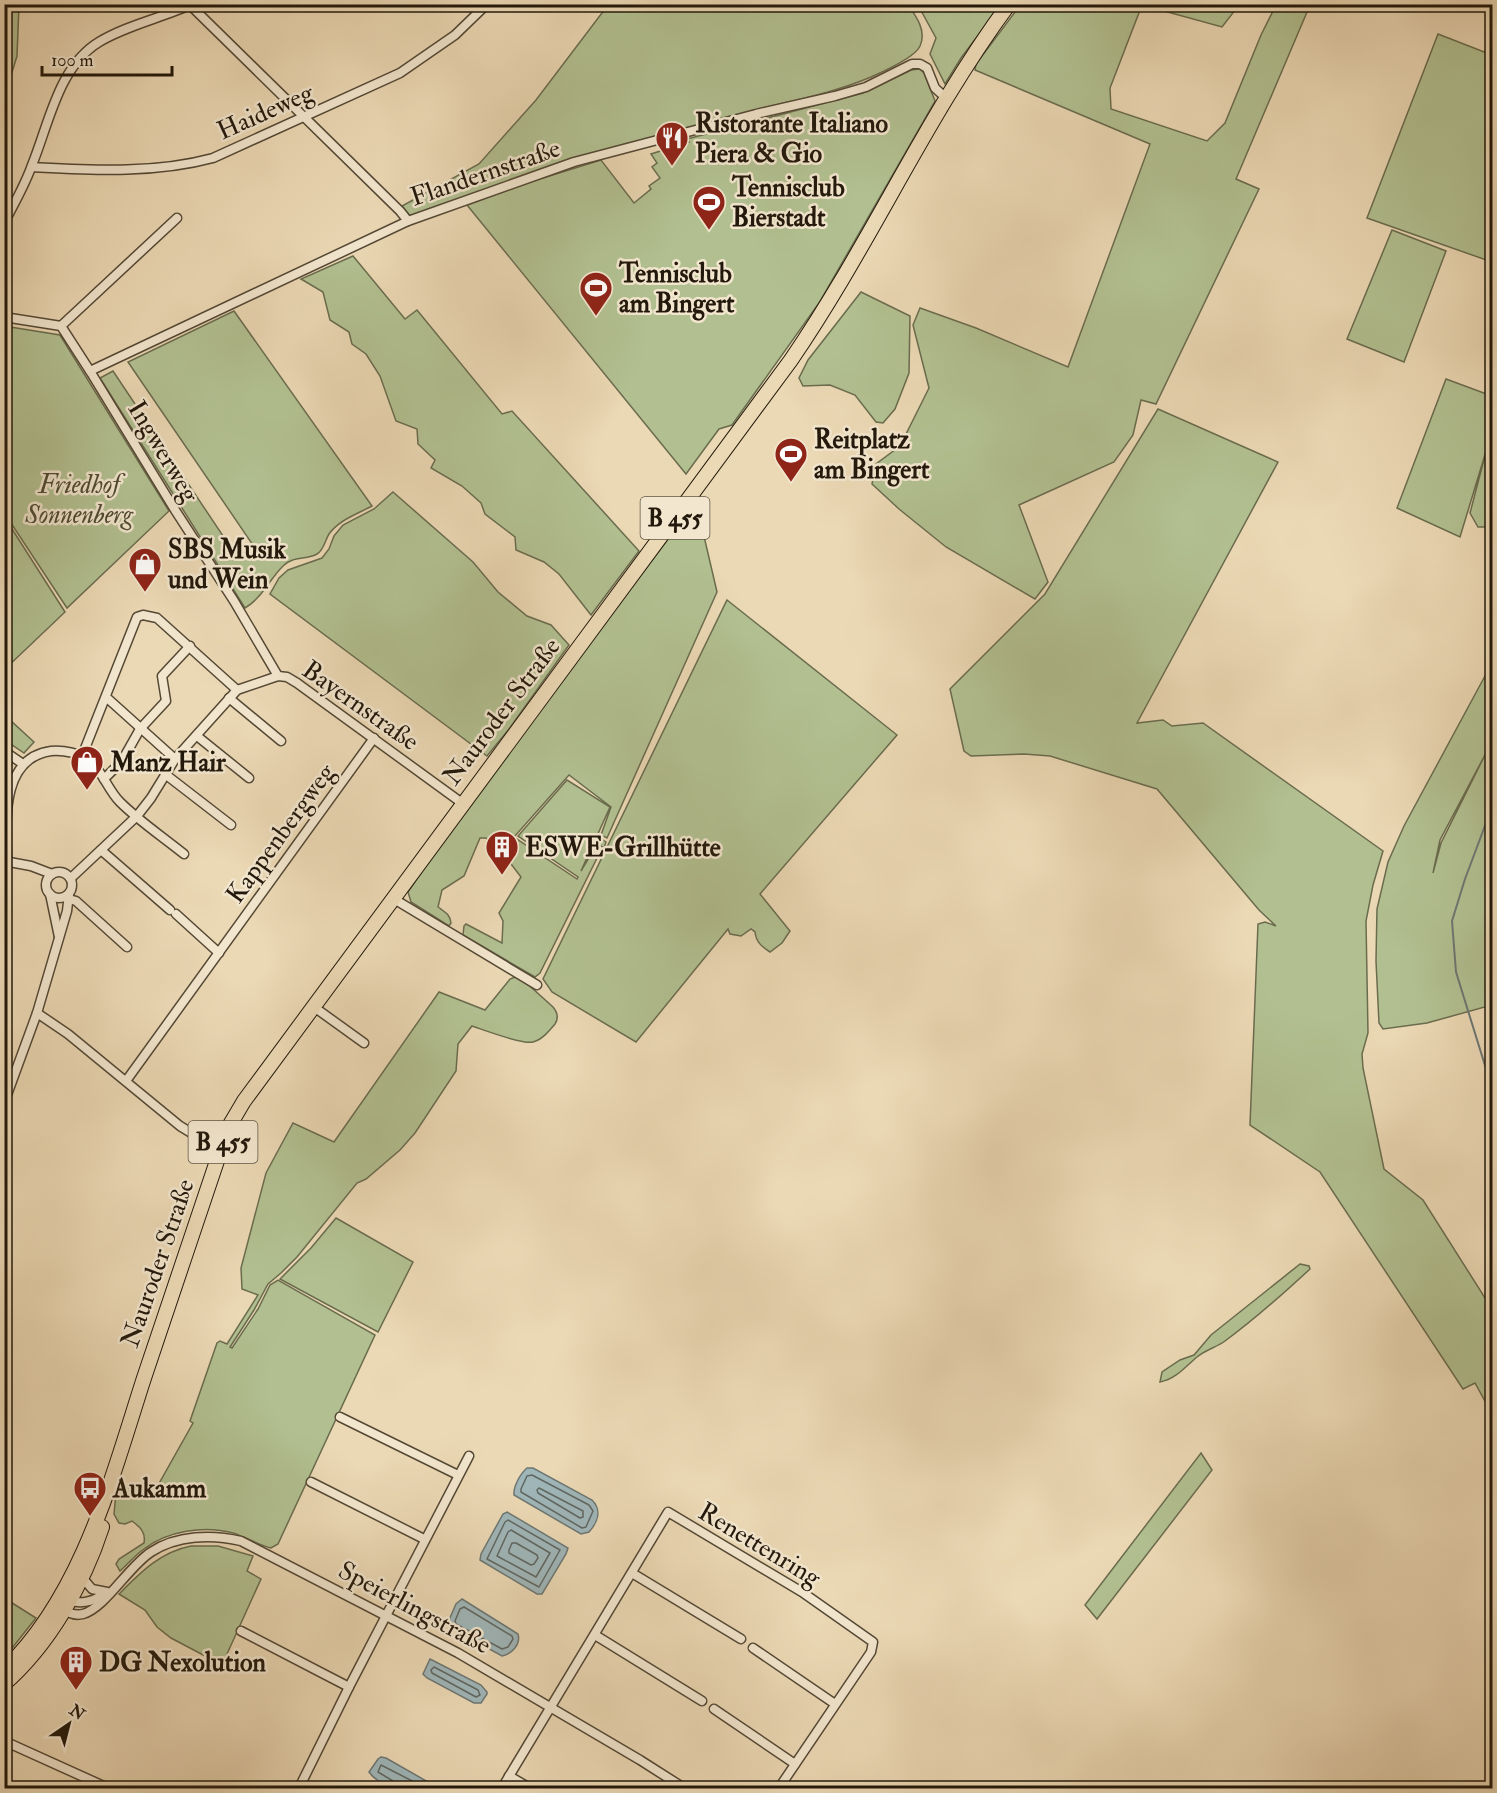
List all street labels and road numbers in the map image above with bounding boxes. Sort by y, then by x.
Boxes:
street label: Haideweg [212,76,320,147]
street label: Flandernstraße [406,132,565,214]
street label: Ingwerweg [120,395,206,509]
road number: B 455 [640,497,710,539]
street label: Nauroder Straße [436,632,568,791]
street label: Bayernstraße [296,654,425,758]
street label: Kappenbergweg [219,757,344,910]
road number: B 455 [188,1121,258,1163]
street label: Nauroder Straße [114,1175,202,1352]
street label: Renettenring [692,1496,828,1595]
street label: Speierlingstraße [332,1554,496,1662]

